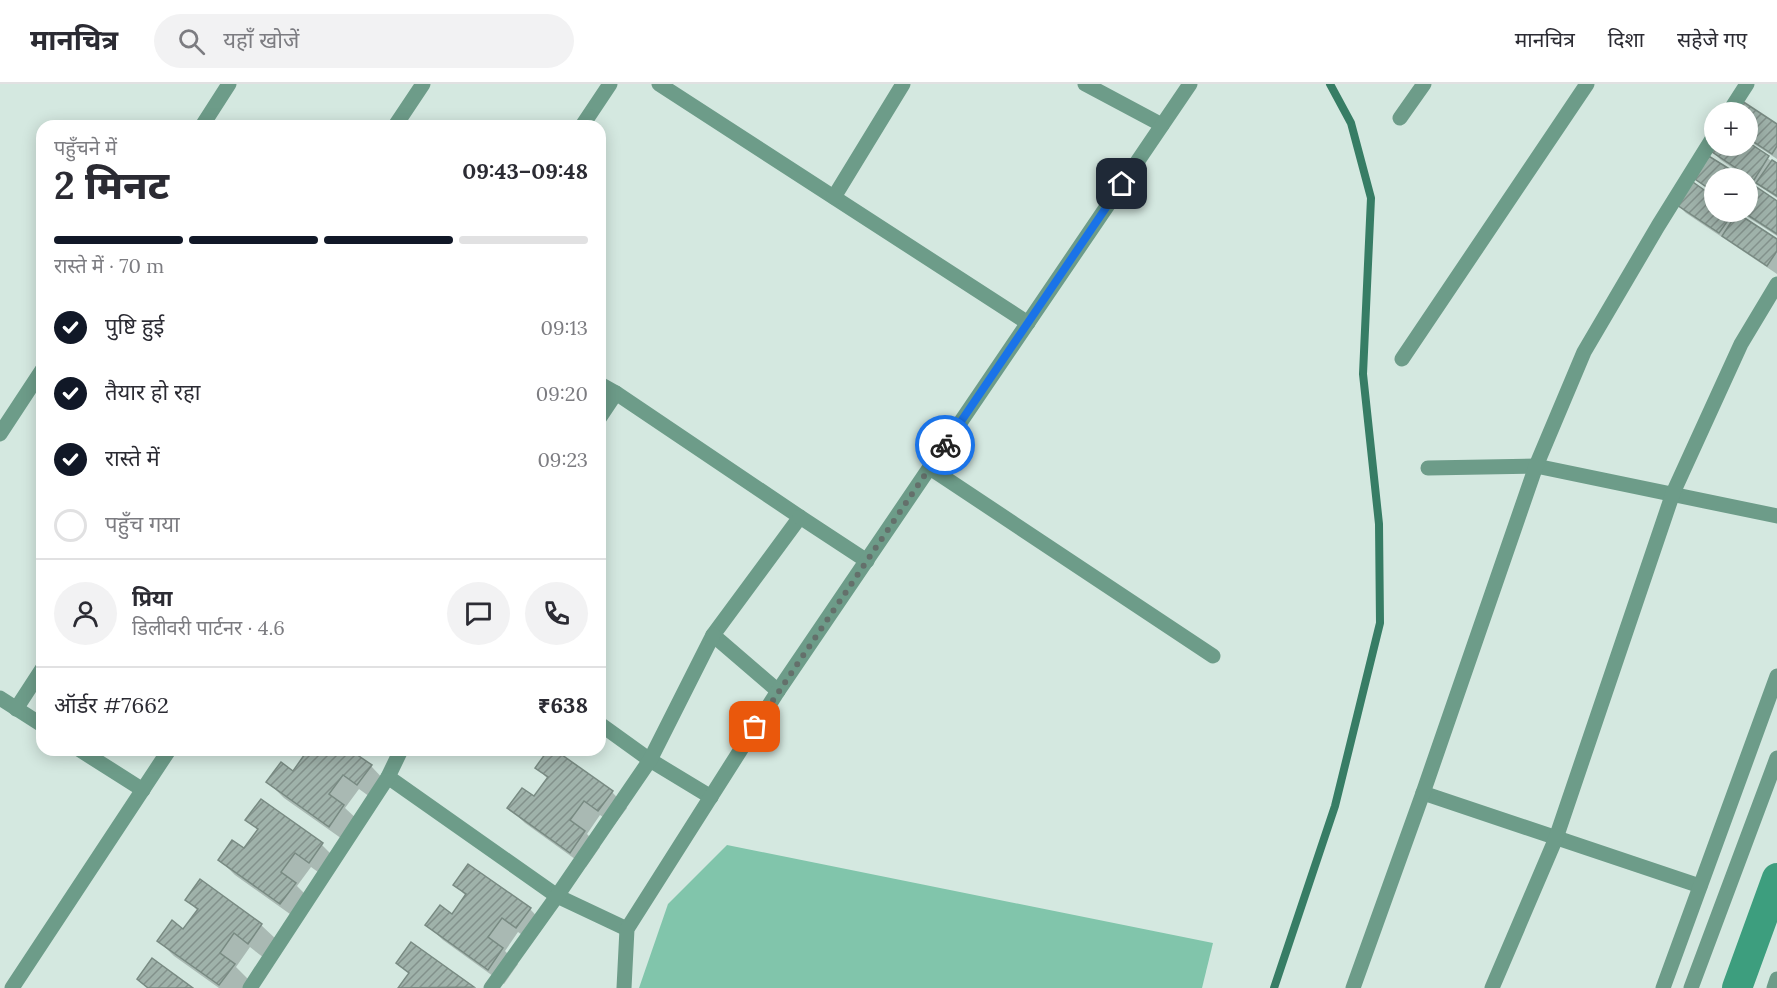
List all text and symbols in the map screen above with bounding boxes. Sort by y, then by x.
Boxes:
search box [154,14,574,68]
text: मानचित्र [30,22,118,58]
icon: search [175,25,208,58]
text: यहाँ खोजें [223,26,299,54]
text: मानचित्र [1515,26,1575,53]
text: दिशा [1608,26,1644,53]
text: सहेजे गए [1677,26,1747,53]
map controls [1704,102,1758,222]
button: + [1704,102,1758,156]
text: पहुँचने में [54,135,117,160]
text: 09:43–09:48 [462,157,588,185]
pin [1096,158,1147,209]
text: 2 मिनट [54,160,169,210]
icon: home [1105,167,1138,200]
button: − [1704,168,1758,222]
text: रास्ते में · 70 m [54,253,164,278]
icon: check [54,311,87,344]
text: पुष्टि हुई [105,312,164,340]
text: 09:13 [541,315,588,340]
icon: check [54,377,87,410]
text: तैयार हो रहा [105,378,200,406]
text: 09:20 [536,381,588,406]
courier [915,415,975,475]
icon: bike [929,429,962,462]
icon: check [54,443,87,476]
text: रास्ते में [105,444,160,472]
text: 09:23 [537,447,588,472]
text: पहुँच गया [105,510,180,538]
button: person [54,582,117,645]
button: chat [447,582,510,645]
button: phone [525,582,588,645]
text: प्रिया [132,584,172,612]
text: डिलीवरी पार्टनर · 4.6 [132,615,285,640]
text: ऑर्डर #7662 [54,691,169,719]
text: ₹638 [538,691,588,719]
pin [729,701,780,752]
icon: bag [738,710,771,743]

